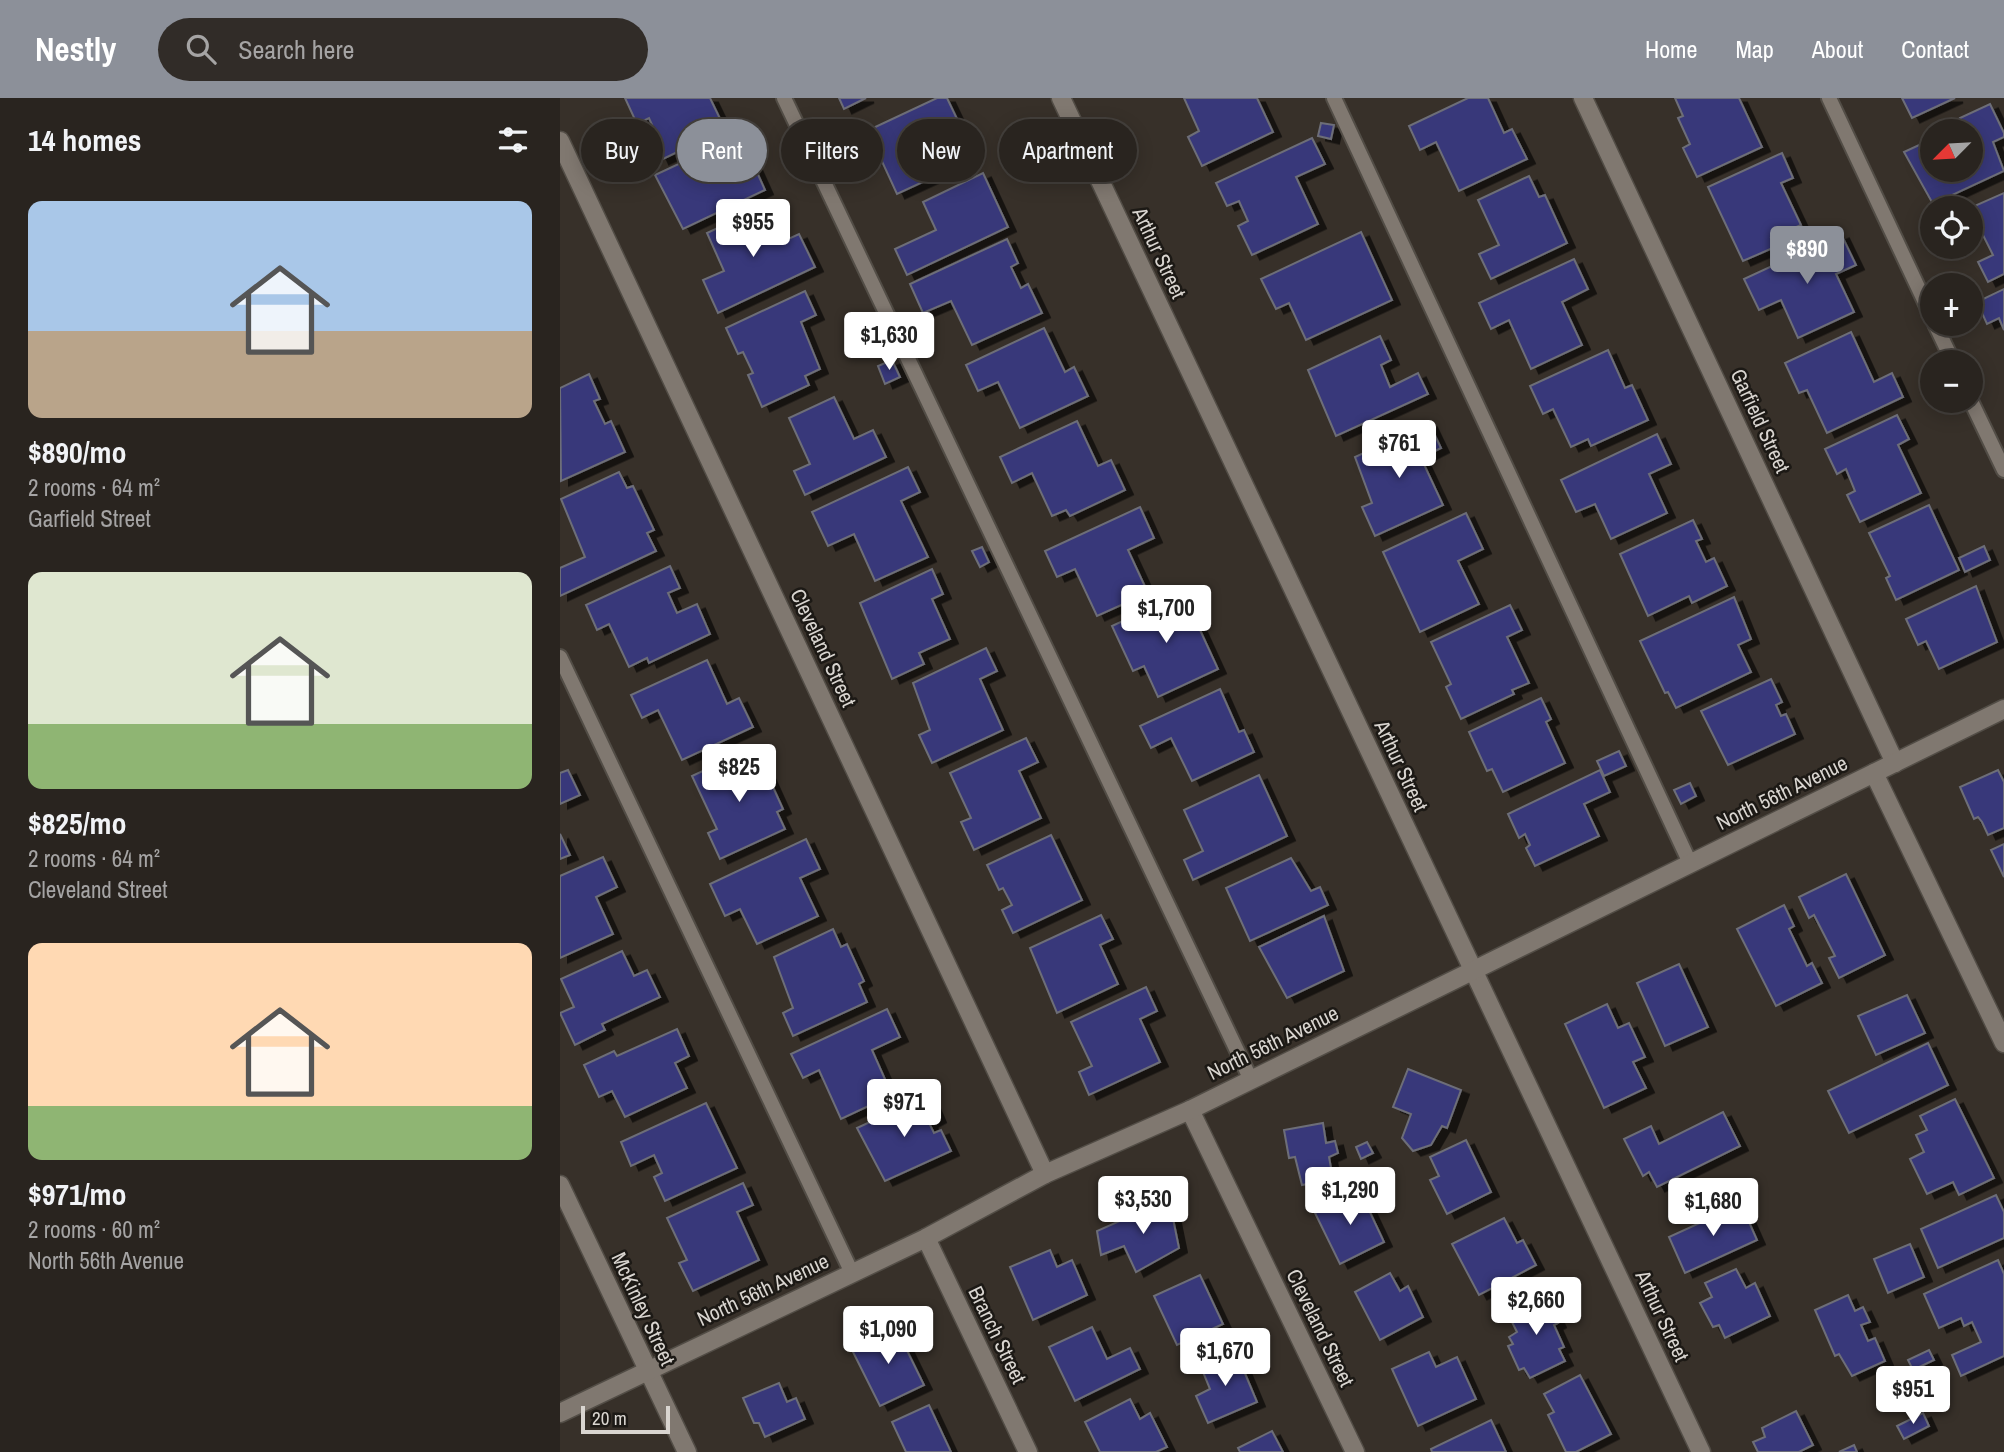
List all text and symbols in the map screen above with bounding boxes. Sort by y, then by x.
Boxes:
search box [158,18,648,81]
text: Nestly [35,27,116,71]
icon: search [182,30,220,68]
text: Search here [238,32,354,67]
text: Home [1645,33,1697,65]
text: Map [1735,33,1774,65]
text: About [1812,33,1863,65]
text: Contact [1901,33,1969,65]
chip: Buy [581,119,663,182]
chip: Rent [677,119,767,182]
chip: Filters [781,119,883,182]
chip: New [897,119,985,182]
chip: Apartment [999,119,1137,182]
north arrow [1920,119,1983,182]
map controls [1920,119,1983,413]
text: 14 homes [28,120,142,160]
icon: filters [494,121,532,159]
button: locate [1920,196,1983,259]
pin: $955 [712,200,794,259]
street label: Arthur Street [1125,202,1193,303]
text: $955 [732,206,774,237]
pin: $890 [1766,226,1848,286]
text: $890 [1786,233,1828,264]
icon: home [217,247,343,373]
button: + [1920,273,1983,336]
pin: $1,630 [832,313,946,372]
text: $1,630 [860,319,918,350]
button: − [1920,350,1983,413]
street label: Garfield Street [1724,364,1797,478]
pin: $761 [1358,420,1440,480]
text: $761 [1378,427,1420,458]
text: $890/mo [28,432,126,472]
text: 2 rooms · 64 m² [28,472,160,503]
text: Garfield Street [28,503,151,534]
street label: Cleveland Street [783,584,864,712]
pin: $1,700 [1109,586,1223,645]
text: $1,700 [1137,592,1195,623]
icon: home [217,618,343,744]
street label: Arthur Street [1367,715,1435,816]
pin: $825 [698,744,780,804]
street label: North 56th Avenue [1711,748,1852,837]
text: $825 [718,751,760,782]
text: $825/mo [28,803,126,843]
text: 2 rooms · 64 m² [28,843,160,874]
text: Cleveland Street [28,874,167,905]
icon: home [217,989,343,1115]
street label: North 56th Avenue [1202,998,1343,1087]
pin: $971 [863,1080,945,1139]
text: $971 [883,1086,925,1117]
pin: $1,290 [1293,1168,1407,1227]
text: $971/mo [28,1174,126,1214]
text: $1,290 [1321,1174,1379,1205]
pin: $3,530 [1086,1176,1200,1236]
pin: $1,680 [1656,1178,1770,1238]
text: $3,530 [1114,1183,1172,1214]
text: $1,680 [1684,1185,1742,1216]
text: 2 rooms · 60 m² [28,1214,160,1245]
text: North 56th Avenue [28,1245,184,1276]
street label: North 56th Avenue [692,1246,833,1333]
street label: McKinley Street [605,1248,682,1370]
street label: Cleveland Street [1280,1264,1361,1392]
street label: Arthur Street [1628,1265,1696,1366]
pin: $2,660 [1479,1278,1593,1337]
street label: Branch Street [961,1281,1034,1389]
text: $2,660 [1507,1284,1565,1315]
pin: $1,090 [831,1306,945,1366]
text: $1,090 [859,1313,917,1344]
pin: $1,670 [1168,1328,1282,1388]
text: $1,670 [1196,1335,1254,1366]
pin: $951 [1872,1366,1954,1426]
text: $951 [1892,1373,1934,1404]
scale bar [581,1403,670,1435]
text: 20 m [592,1405,627,1431]

